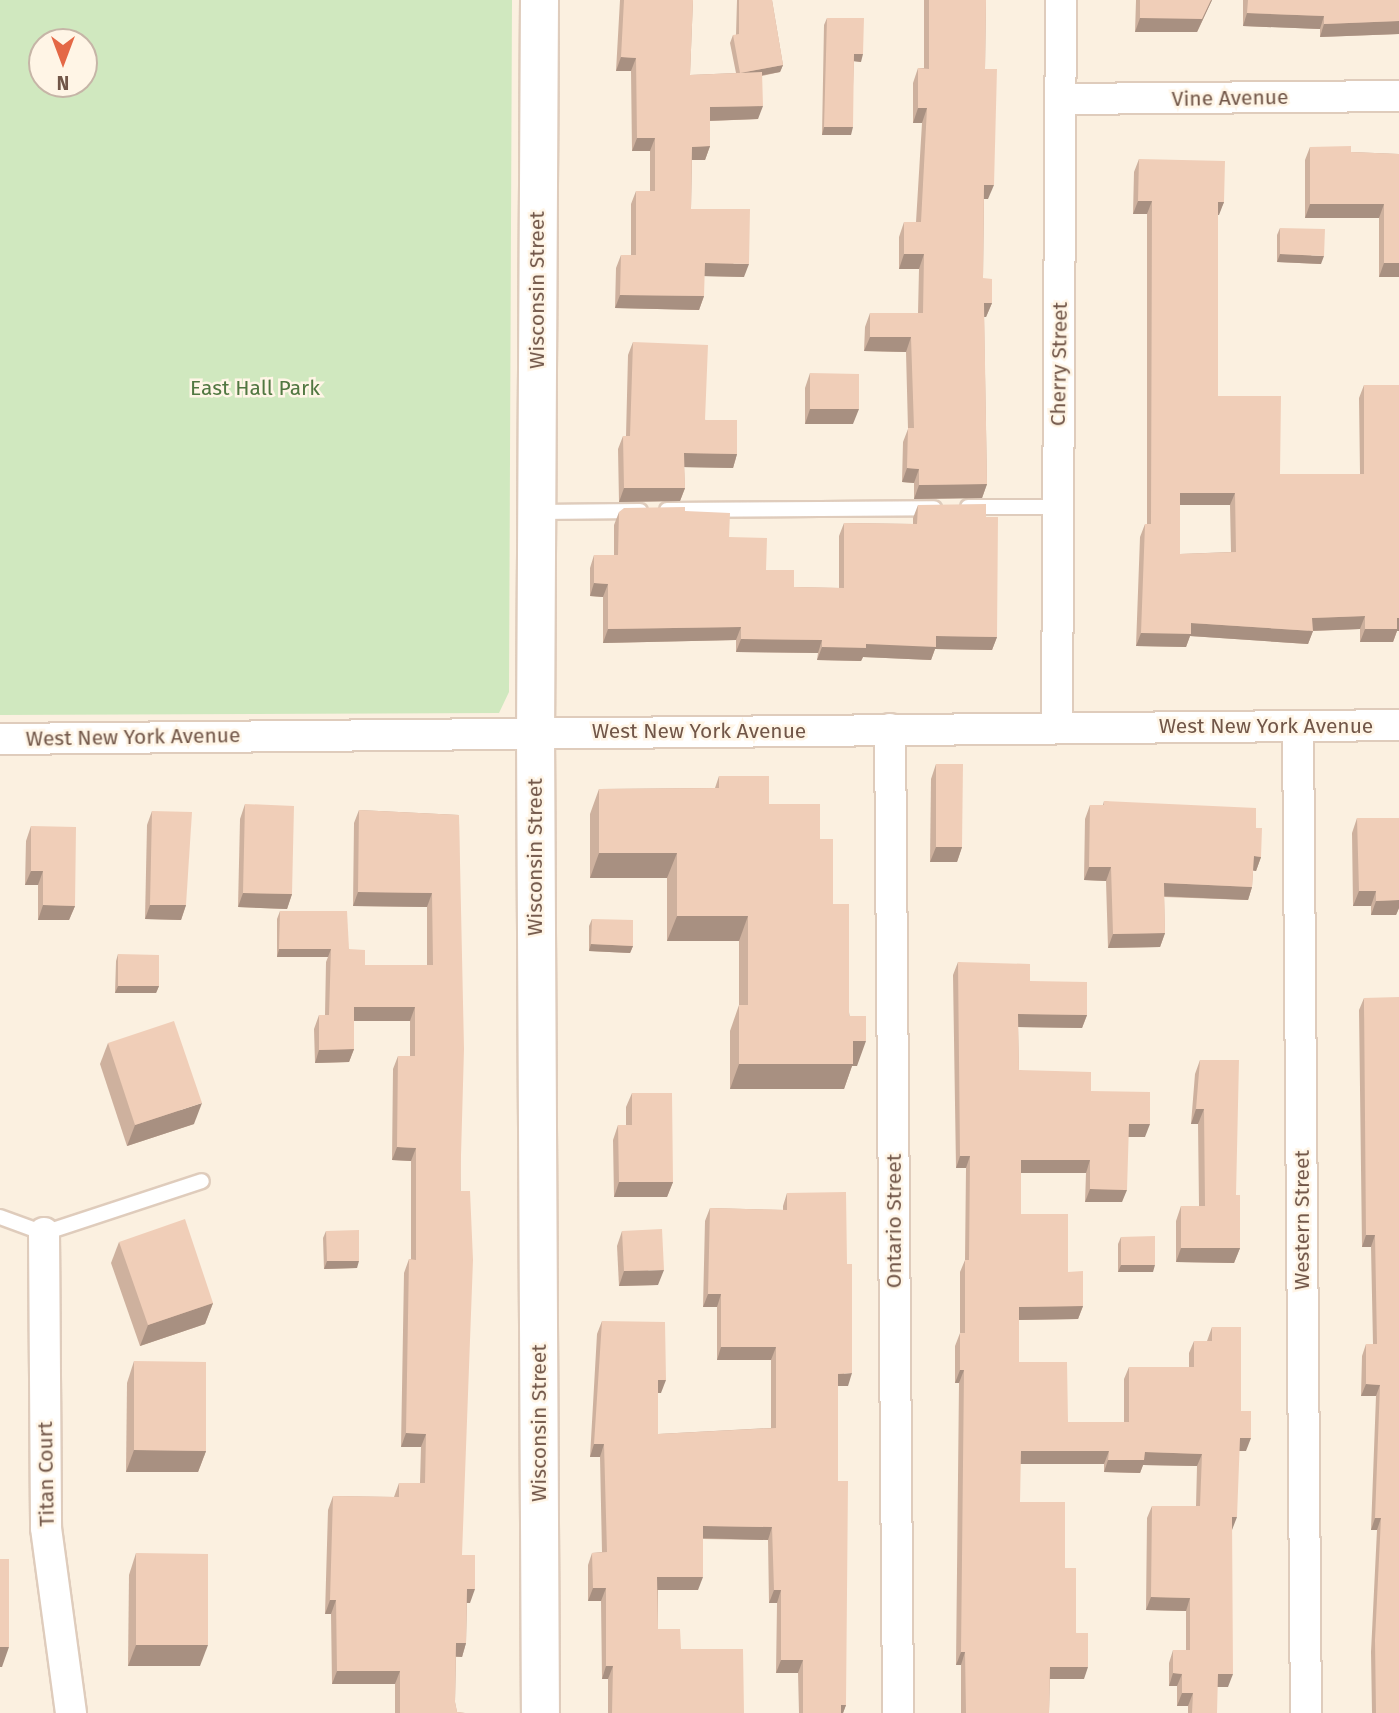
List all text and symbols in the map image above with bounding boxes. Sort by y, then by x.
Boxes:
north arrow [28,28,98,98]
text: N [57,71,69,94]
street label: Vine Avenue [1171,84,1289,112]
street label: Wisconsin Street [524,211,550,369]
street label: Cherry Street [1045,302,1073,426]
park label: East Hall Park [190,375,320,401]
street label: West New York Avenue [1159,713,1373,739]
street label: West New York Avenue [592,718,806,744]
street label: West New York Avenue [25,723,241,751]
street label: Wisconsin Street [522,778,548,936]
street label: Western Street [1289,1150,1315,1290]
street label: Ontario Street [881,1154,907,1288]
street label: Wisconsin Street [526,1344,552,1502]
street label: Titan Court [32,1421,60,1527]

